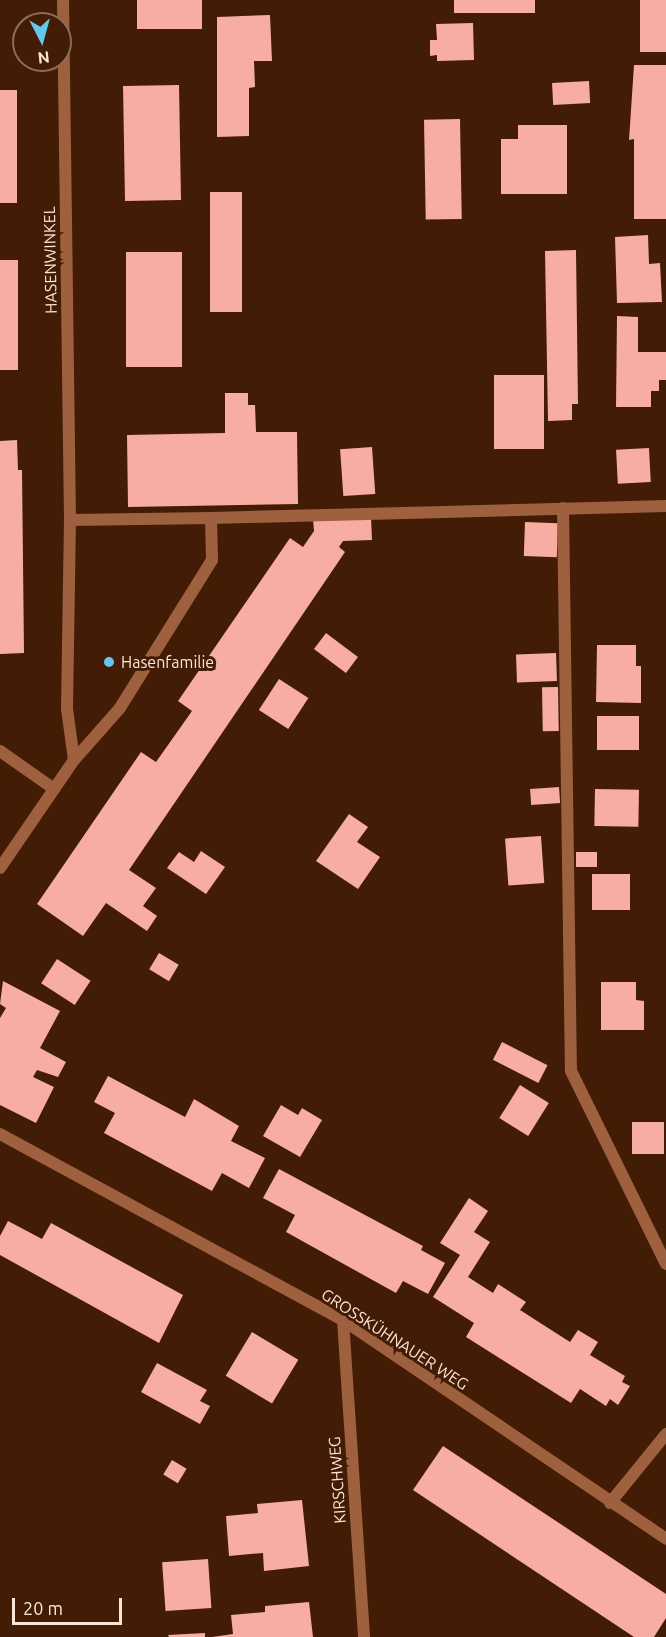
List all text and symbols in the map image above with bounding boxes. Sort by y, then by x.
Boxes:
north arrow [12,12,72,72]
text: N [37,48,51,67]
street label: HASENWINKEL [39,206,61,314]
place label: Hasenfamilie [121,652,214,672]
marker: Hasenfamilie [102,655,116,669]
street label: GROSSKÜHNAUER WEG [318,1284,472,1394]
street label: KIRSCHWEG [324,1436,350,1524]
scale bar [15,1586,124,1624]
text: 20 m [23,1598,63,1618]

